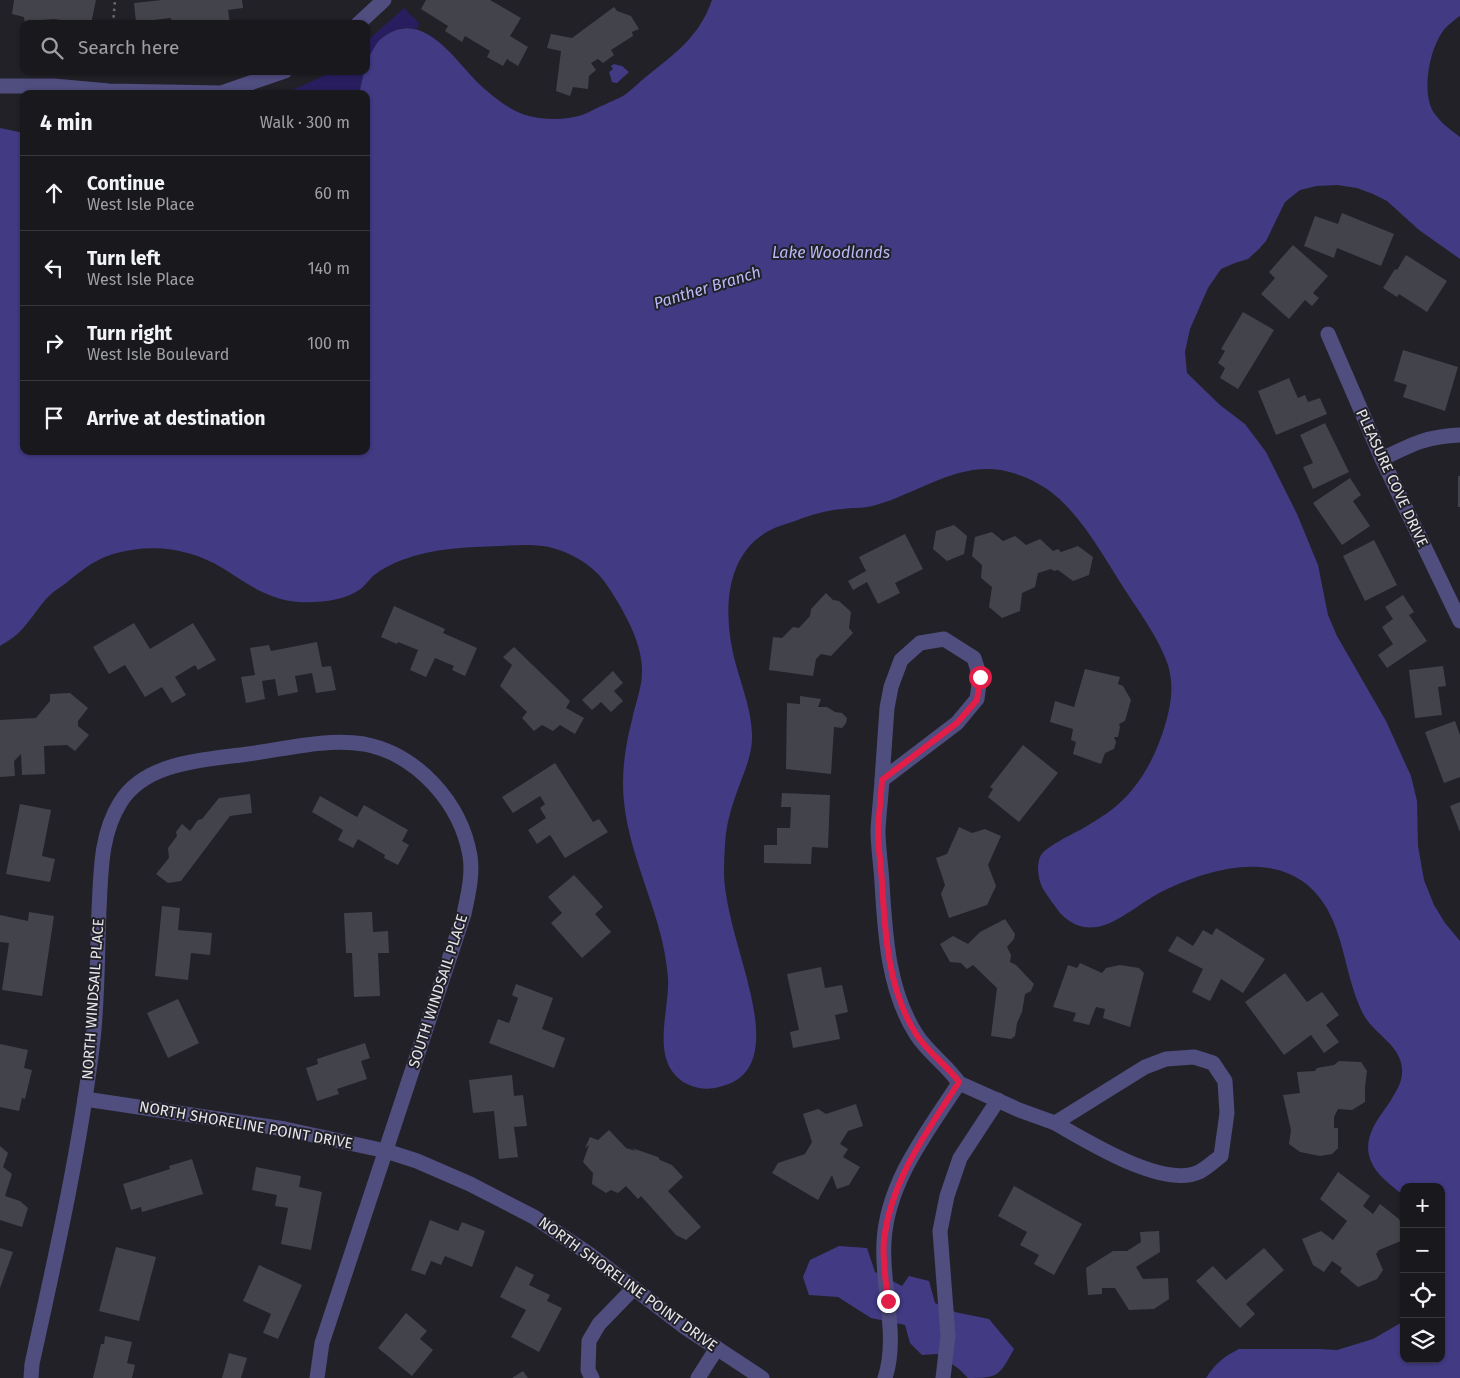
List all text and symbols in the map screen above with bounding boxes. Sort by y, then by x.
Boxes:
search box [20,20,370,75]
icon: search [38,34,66,62]
text: Search here [78,36,179,59]
text: 4 min [40,110,93,136]
text: Walk · 300 m [260,113,350,132]
text: Continue [87,172,165,195]
icon: ahead [40,179,68,207]
text: 60 m [315,184,350,203]
text: West Isle Place [87,195,195,214]
water label: Lake Woodlands [772,243,890,262]
text: Turn left [87,247,161,270]
icon: left [40,254,68,282]
text: 140 m [308,259,350,278]
water label: Panther Branch [651,262,763,313]
text: West Isle Place [87,270,195,289]
text: Turn right [87,322,172,345]
icon: right [40,329,68,357]
text: 100 m [307,334,350,353]
text: West Isle Boulevard [87,345,229,364]
icon: arrive [40,404,68,432]
street label: PLEASURE COVE DRIVE [1352,406,1432,550]
text: Arrive at destination [87,407,266,430]
route start [969,666,992,689]
street label: SOUTH WINDSAIL PLACE [405,912,471,1070]
street label: NORTH WINDSAIL PLACE [78,918,108,1080]
street label: NORTH SHORELINE POINT DRIVE [138,1097,354,1153]
map controls [1400,1183,1445,1363]
button: + [1400,1183,1445,1228]
street label: NORTH SHORELINE POINT DRIVE [535,1213,721,1355]
button: − [1400,1228,1445,1273]
button: locate [1400,1273,1445,1318]
route end [877,1290,900,1313]
button: layers [1400,1318,1445,1363]

